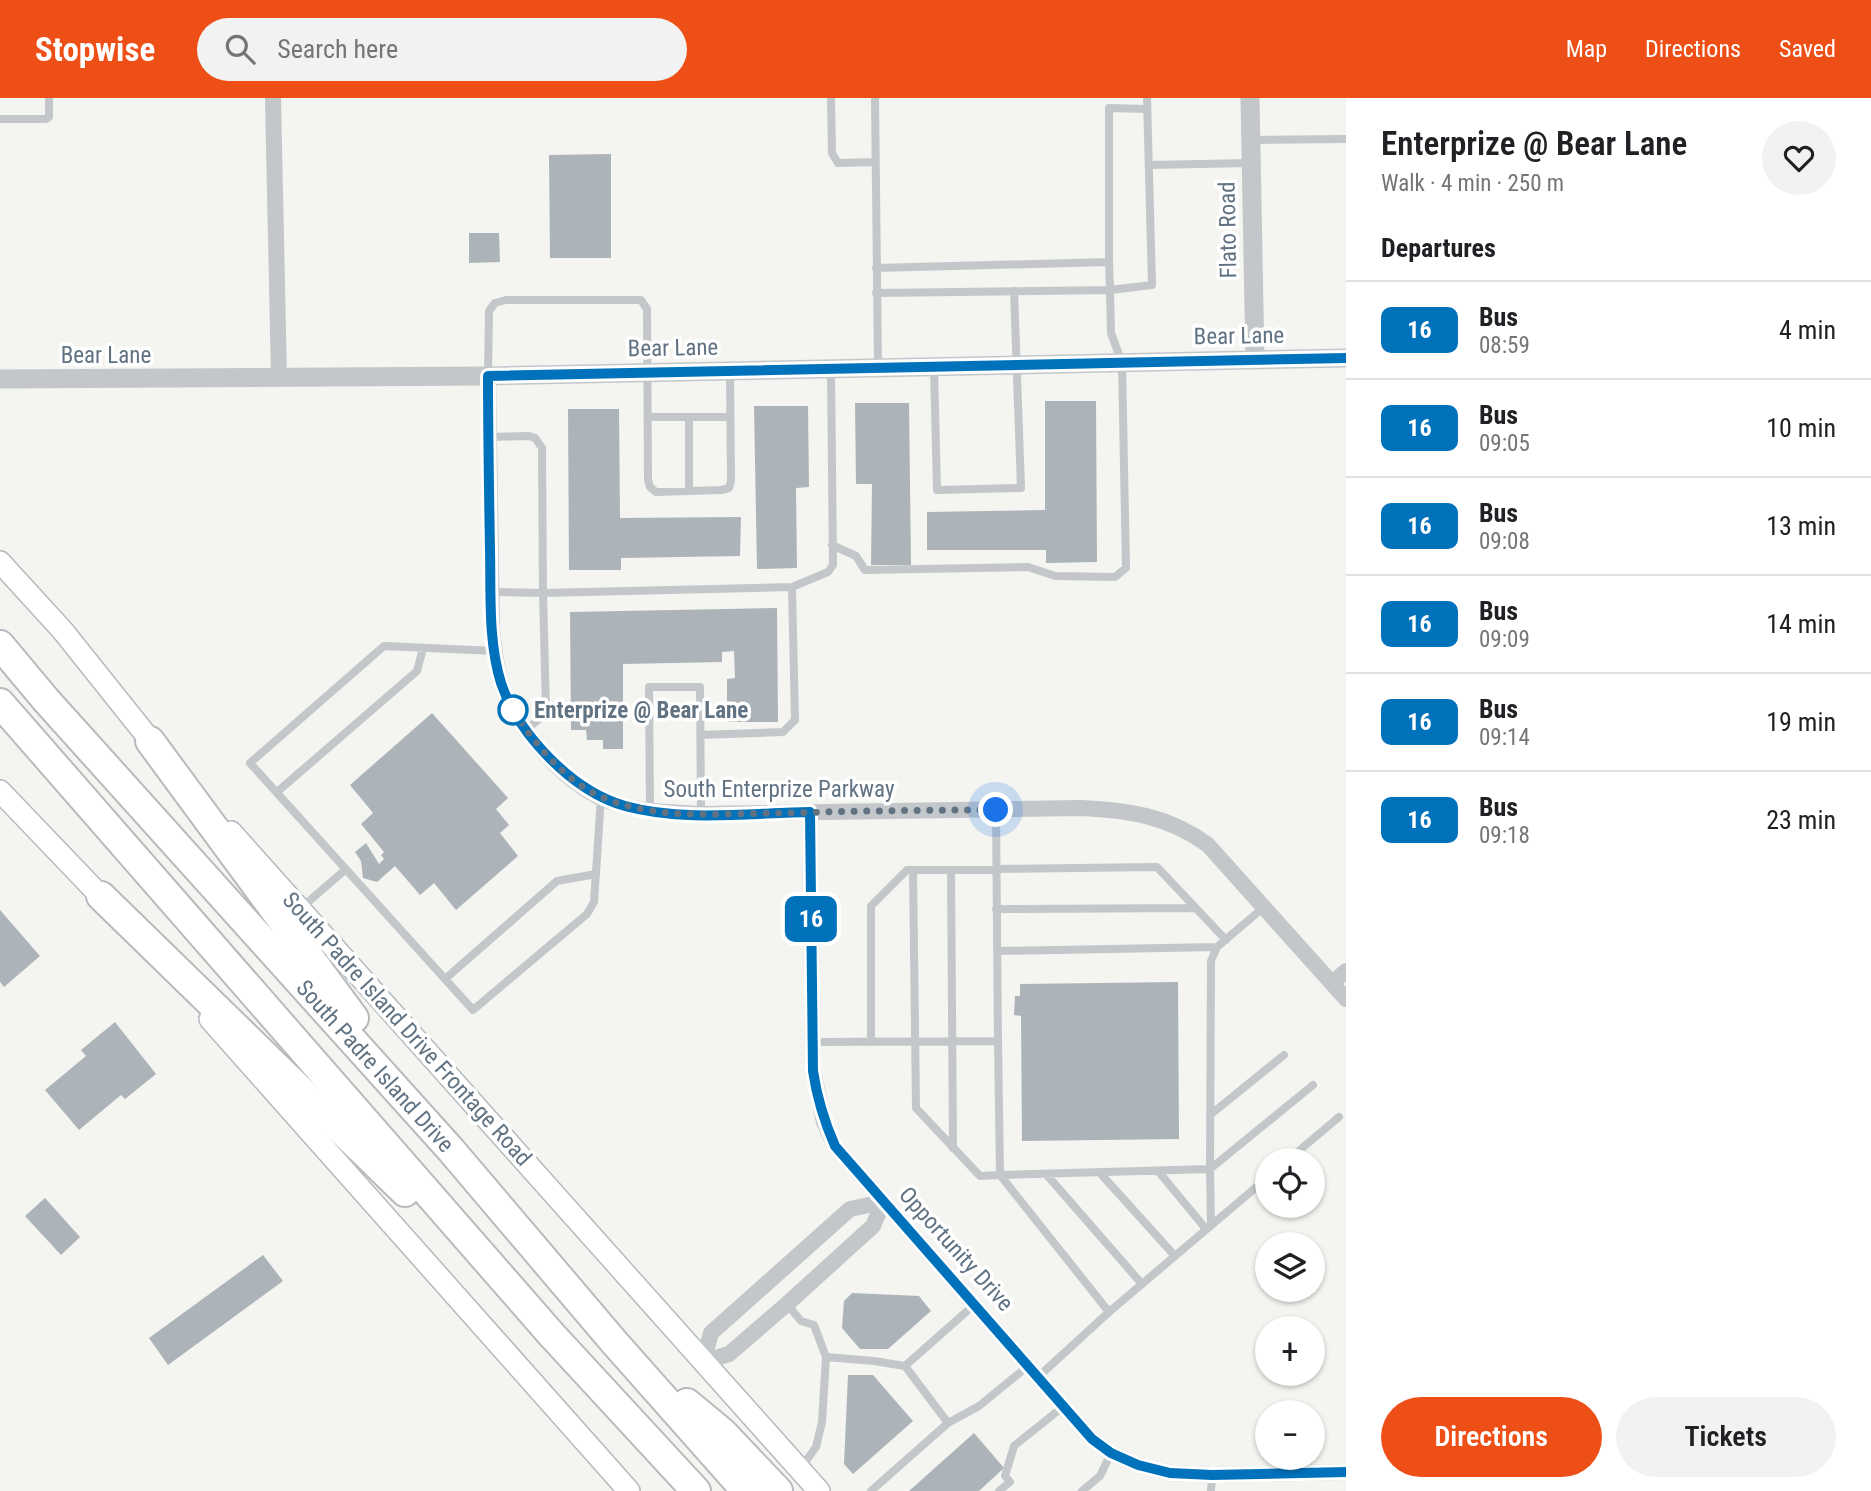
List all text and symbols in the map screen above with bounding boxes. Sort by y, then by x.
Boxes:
search box [197,18,687,81]
text: Stopwise [35,30,155,69]
icon: search [221,30,259,68]
text: Search here [277,34,398,64]
text: Map [1566,35,1607,63]
text: Directions [1645,35,1741,63]
text: Saved [1779,35,1836,63]
button: heart [1762,121,1836,195]
text: Enterprize @ Bear Lane [1381,124,1687,163]
text: Walk · 4 min · 250 m [1381,170,1564,197]
street label: Flato Road [1214,181,1242,279]
text: Departures [1381,233,1496,263]
text: Bus [1479,302,1518,332]
text: 4 min [1779,315,1836,345]
text: 16 [1407,316,1432,344]
street label: Bear Lane [1194,322,1284,350]
text: 08:59 [1479,332,1530,359]
street label: Bear Lane [628,334,718,362]
street label: Bear Lane [61,342,151,369]
text: Bus [1479,400,1518,430]
text: 10 min [1766,413,1836,443]
text: 16 [1407,414,1432,442]
text: 09:05 [1479,430,1530,457]
text: Bus [1479,498,1518,528]
text: 13 min [1766,511,1836,541]
text: 16 [1407,512,1432,540]
text: 09:08 [1479,528,1530,555]
text: Bus [1479,596,1518,626]
text: 14 min [1766,609,1836,639]
text: 16 [1407,610,1432,638]
text: 09:09 [1479,626,1530,653]
text: Bus [1479,694,1518,724]
marker: Enterprize @ Bear Lane [498,695,528,725]
place label: Enterprize @ Bear Lane [534,697,748,724]
text: 19 min [1766,707,1836,737]
text: 16 [1407,708,1432,736]
text: 09:14 [1479,724,1530,751]
street label: South Enterprize Parkway [664,776,895,803]
your location [978,792,1013,827]
text: Bus [1479,792,1518,822]
text: 23 min [1766,805,1836,835]
text: 16 [1407,806,1432,834]
text: 09:18 [1479,822,1530,849]
street label: South Padre Island Drive Frontage Road [277,886,537,1172]
line badge: 16 [780,896,842,942]
text: 16 [799,905,823,933]
street label: South Padre Island Drive [290,974,460,1158]
map controls [1255,1148,1325,1470]
button: locate [1255,1148,1325,1218]
street label: Opportunity Drive [893,1181,1019,1317]
button: layers [1255,1232,1325,1302]
button: + [1255,1316,1325,1386]
button: Directions [1381,1397,1602,1477]
button: Tickets [1616,1397,1836,1477]
button: − [1255,1400,1325,1470]

